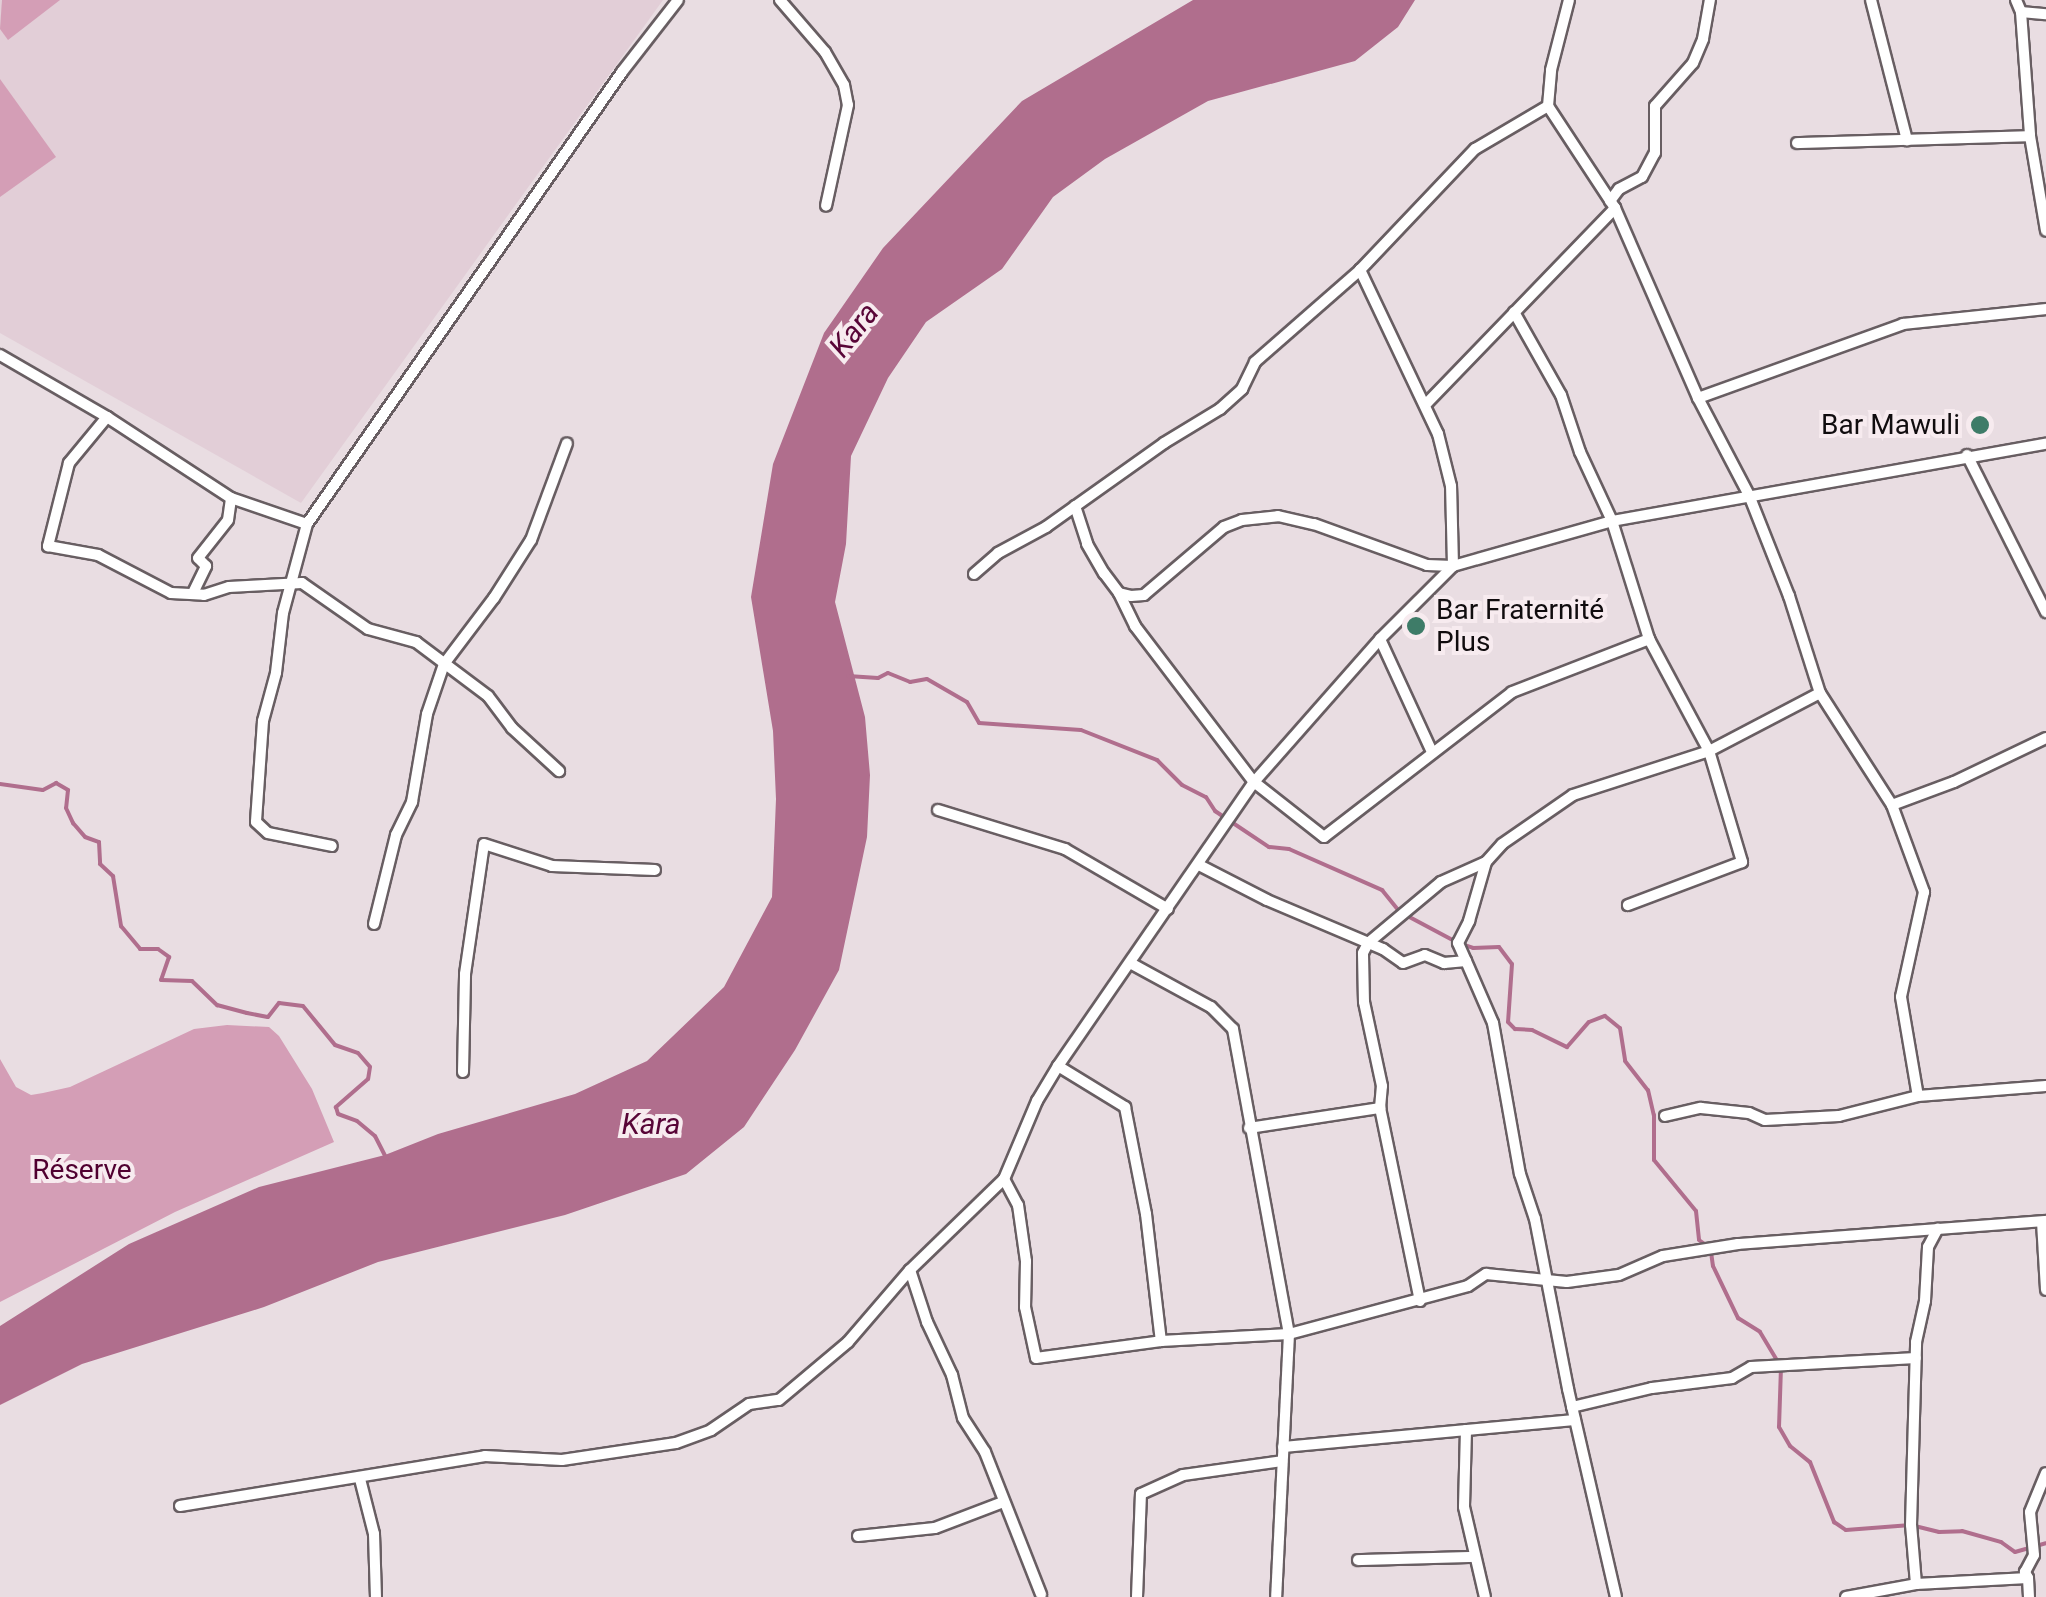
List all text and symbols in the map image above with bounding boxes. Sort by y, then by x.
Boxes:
water label: Kara [822,296,886,364]
place label: Bar Mawuli [1821,408,1960,442]
marker: Bar Mawuli [1969,414,1991,436]
place label: Bar Fraternité Plus [1436,593,1604,659]
marker: Bar Fraternité Plus [1405,615,1427,637]
water label: Kara [621,1106,681,1142]
park label: Réserve [32,1153,132,1187]

